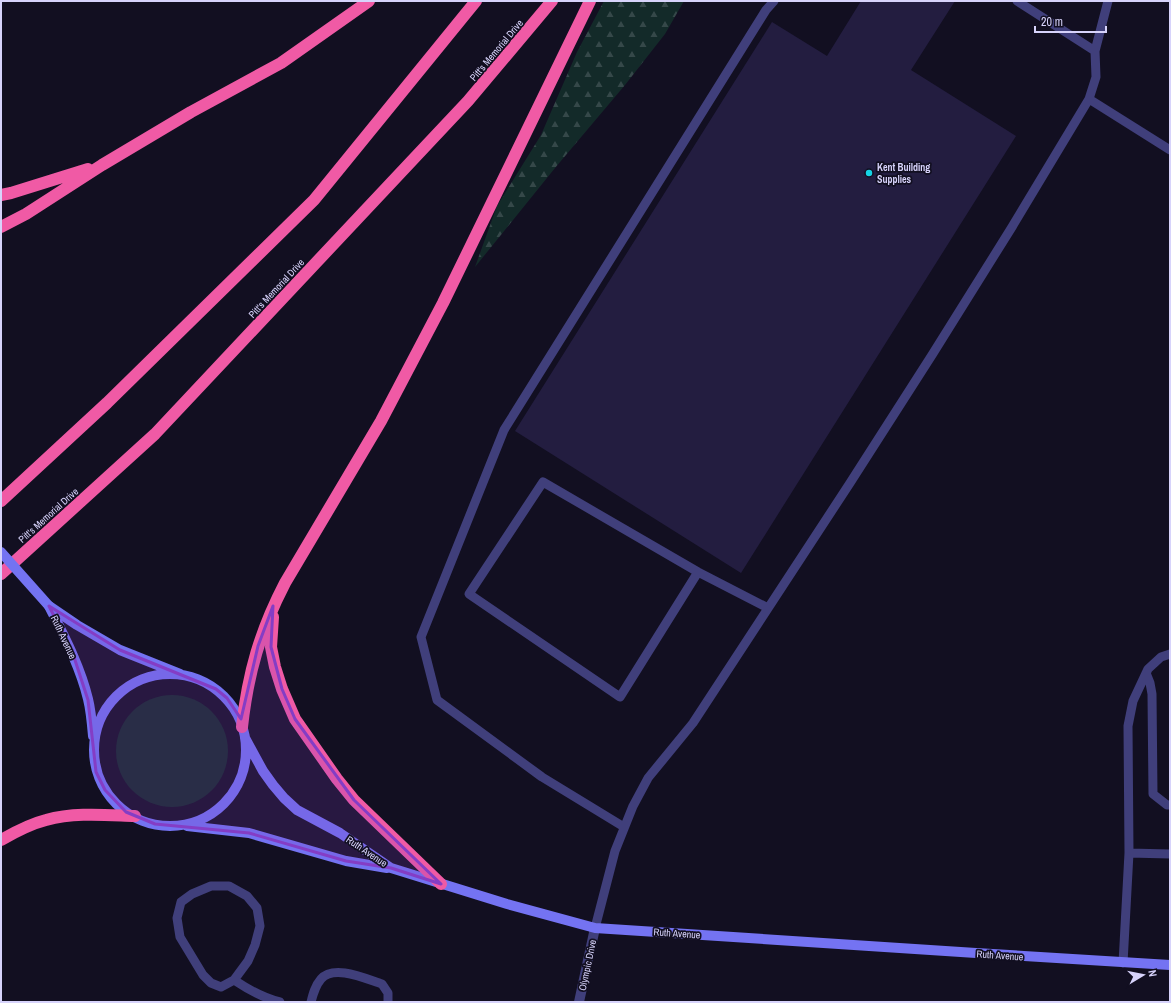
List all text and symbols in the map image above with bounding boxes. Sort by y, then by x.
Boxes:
scale bar [1035,8,1106,34]
text: 20 m [1041,14,1063,30]
street label: Pitt's Memorial Drive [467,17,526,84]
place label: Kent Building Supplies [877,161,930,186]
marker: Kent Building Supplies [864,168,874,178]
street label: Pitt's Memorial Drive [246,256,307,321]
street label: Pitt's Memorial Drive [16,485,81,546]
street label: Ruth Avenue [48,613,80,662]
street label: Ruth Avenue [344,833,390,870]
street label: Ruth Avenue [653,925,701,942]
street label: Olympic Drive [576,938,599,992]
street label: Ruth Avenue [976,947,1024,964]
north arrow [1123,955,1163,995]
text: N [1145,969,1160,978]

